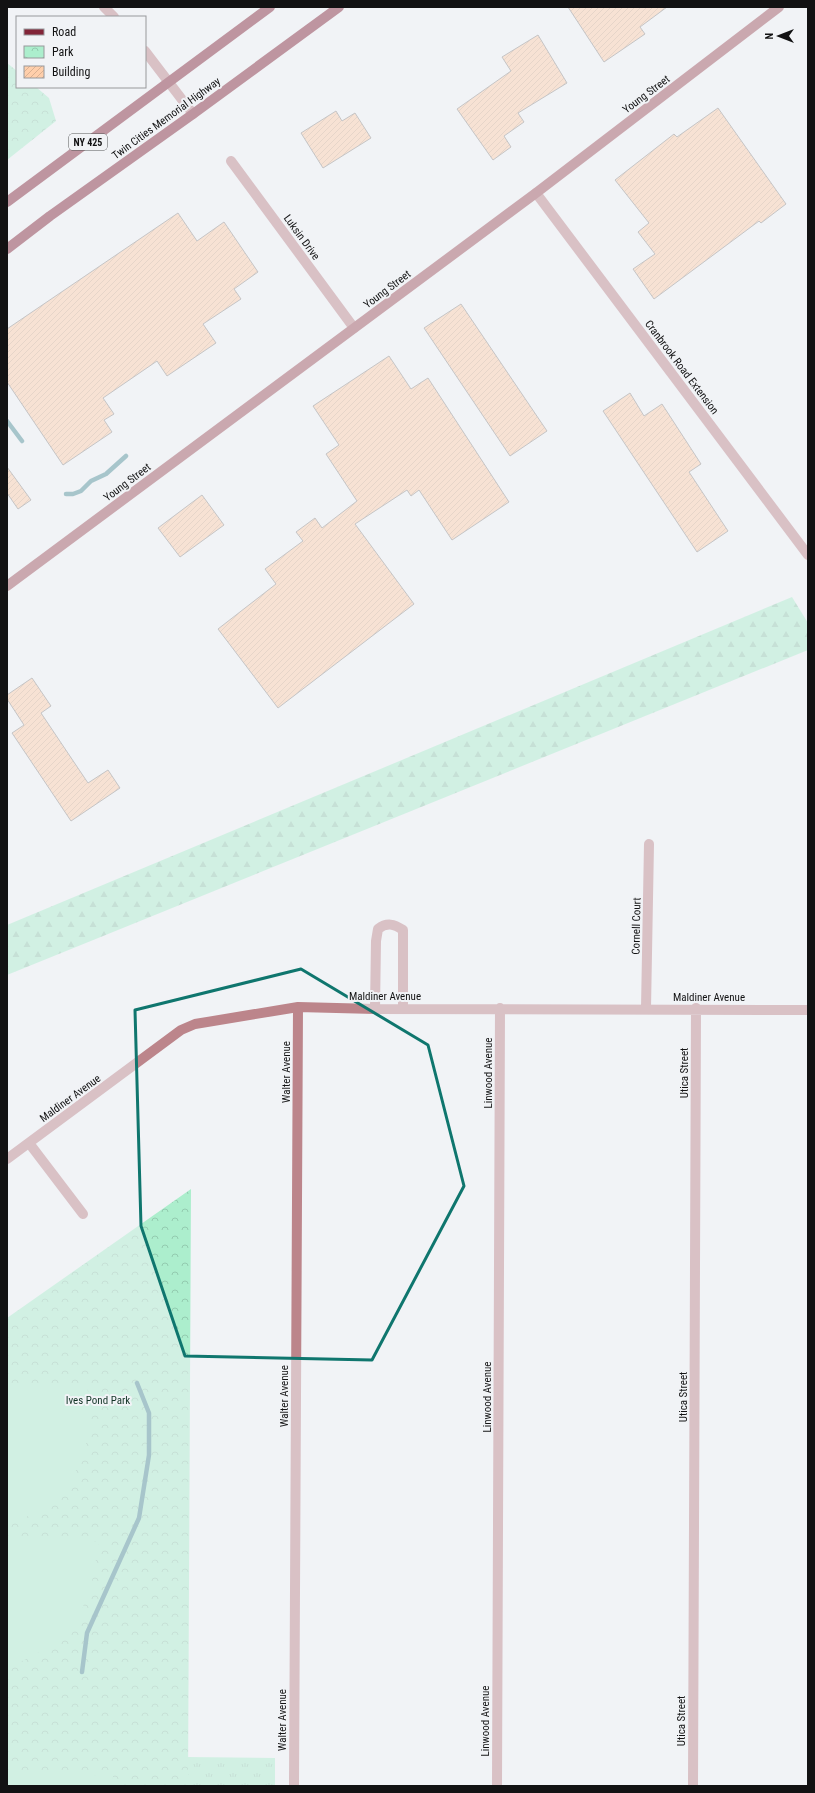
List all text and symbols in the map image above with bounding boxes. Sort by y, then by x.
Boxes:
legend [16,16,146,88]
north arrow [759,16,799,56]
text: Road [52,25,76,39]
text: N [763,32,776,39]
text: Park [52,45,74,59]
text: Building [52,65,90,79]
street label: Young Street [620,73,672,116]
street label: Twin Cities Memorial Highway [110,75,223,162]
road number: NY 425 [69,134,107,150]
street label: Luksin Drive [281,212,322,262]
street label: Young Street [361,268,413,311]
street label: Cranbrook Road Extension [642,318,721,417]
street label: Young Street [101,461,153,504]
street label: Cornell Court [630,897,643,955]
street label: Maldiner Avenue [349,990,421,1003]
street label: Maldiner Avenue [673,991,745,1004]
street label: Linwood Avenue [482,1038,495,1108]
street label: Walter Avenue [280,1041,293,1103]
street label: Utica Street [678,1048,691,1098]
street label: Maldiner Avenue [37,1072,103,1125]
street label: Linwood Avenue [481,1362,494,1432]
street label: Walter Avenue [278,1365,291,1427]
street label: Utica Street [677,1372,690,1422]
park label: Ives Pond Park [66,1394,130,1407]
street label: Linwood Avenue [479,1686,492,1756]
street label: Walter Avenue [276,1689,289,1751]
street label: Utica Street [675,1696,688,1746]

